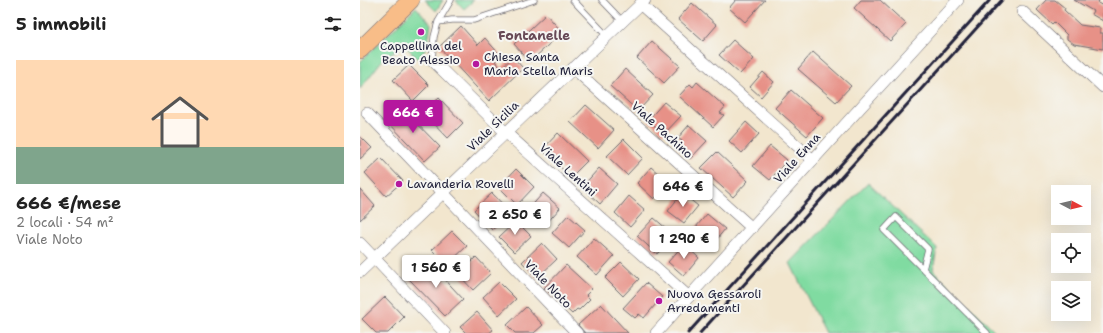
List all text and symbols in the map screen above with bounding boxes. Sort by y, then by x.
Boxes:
text: 5 immobili [16,13,106,35]
icon: filters [322,13,344,35]
marker: Cappellina del Beato Alessio [416,27,426,37]
district label: Fontanelle [498,27,570,44]
place label: Cappellina del Beato Alessio [380,38,462,68]
place label: Chiesa Santa Maria Stella Maris [484,49,593,79]
marker: Chiesa Santa Maria Stella Maris [471,59,481,69]
icon: home [144,86,216,158]
street label: Viale Sicilia [464,97,523,155]
street label: Viale Pachino [628,98,696,162]
pin: 666 € [385,100,441,134]
text: 666 € [392,104,434,121]
street label: Viale Enna [770,129,824,187]
street label: Viale Lentini [536,140,600,200]
pin: 646 € [655,174,711,208]
place label: Lavanderia Rovelli [407,176,514,192]
text: 646 € [663,178,703,195]
marker: Lavanderia Rovelli [394,179,404,189]
north arrow [1051,185,1091,225]
map controls [1051,185,1091,321]
text: 666 €/mese [16,192,121,214]
pin: 2 650 € [478,202,552,236]
text: 2 650 € [488,206,542,223]
text: 2 locali · 54 m² [16,214,114,231]
pin: 1 290 € [647,226,721,260]
text: 1 290 € [659,230,709,247]
text: Viale Noto [16,231,83,248]
button: locate [1051,233,1091,273]
pin: 1 560 € [399,255,473,289]
street label: Viale Noto [521,256,575,312]
text: 1 560 € [411,259,461,276]
button: layers [1051,281,1091,321]
place label: Nuova Gessaroli Arredamenti [667,286,761,316]
marker: Nuova Gessaroli Arredamenti [654,296,664,306]

